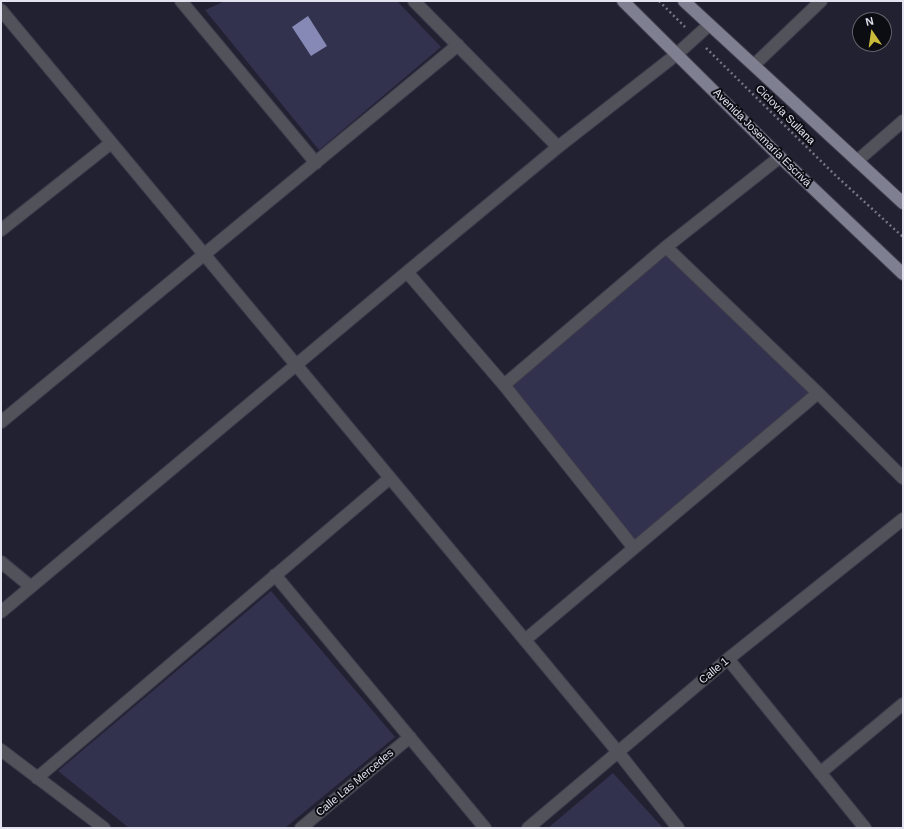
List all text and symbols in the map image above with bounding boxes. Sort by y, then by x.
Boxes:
north arrow [852,12,892,52]
text: N [864,15,875,28]
street label: Ciclovía Sullana [752,82,818,148]
street label: Avenida Josemaría Escrivá [710,86,814,190]
street label: Calle 1 [697,655,731,687]
street label: Calle Las Mercedes [314,747,396,819]

